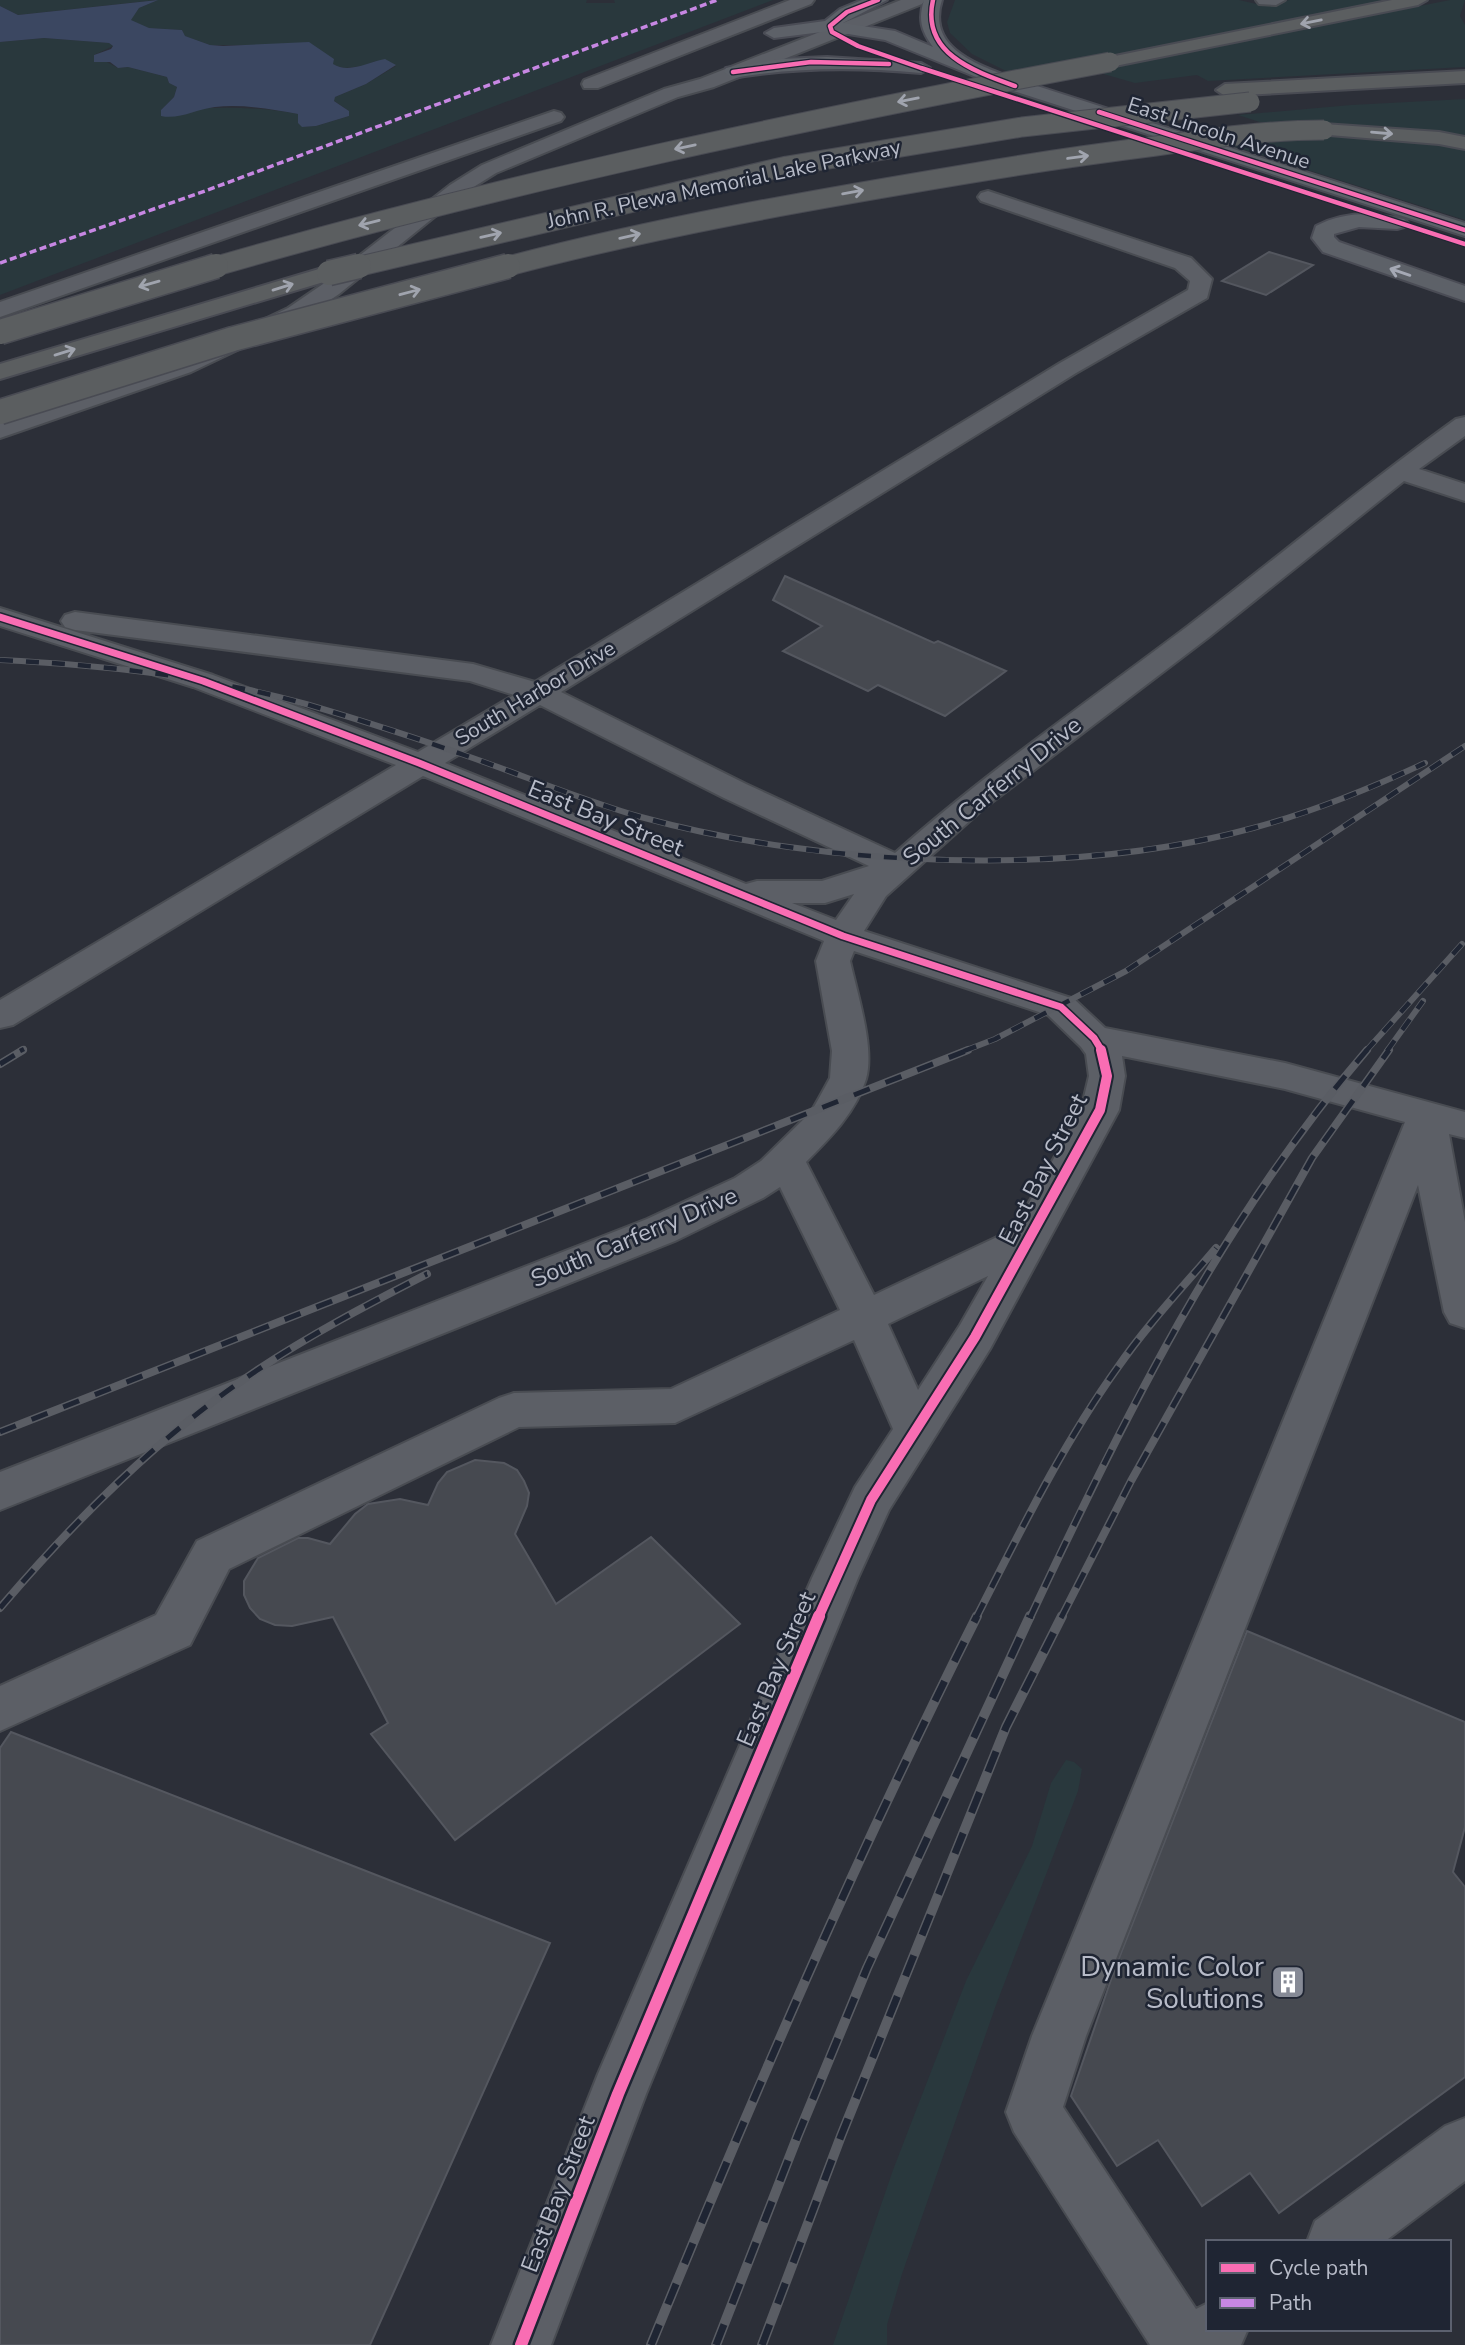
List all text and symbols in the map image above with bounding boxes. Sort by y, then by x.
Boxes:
one-way arrow [1300,16,1323,30]
street label: East Lincoln Avenue [1124,90,1314,176]
one-way arrow [897,94,920,108]
one-way arrow [1370,127,1392,140]
street label: John R. Plewa Memorial Lake Parkway [544,133,903,235]
one-way arrow [674,141,697,155]
one-way arrow [1066,150,1089,163]
one-way arrow [841,185,864,198]
one-way arrow [358,217,380,230]
one-way arrow [479,228,502,241]
one-way arrow [618,228,641,242]
one-way arrow [1390,265,1412,277]
one-way arrow [139,278,161,291]
one-way arrow [272,279,294,292]
one-way arrow [398,285,420,298]
one-way arrow [54,345,76,358]
street label: South Harbor Drive [450,634,620,752]
street label: South Carferry Drive [896,709,1088,873]
street label: East Bay Street [523,772,689,864]
street label: East Bay Street [991,1088,1095,1250]
street label: South Carferry Drive [526,1179,742,1295]
street label: East Bay Street [729,1586,823,1751]
place label: Dynamic Color Solutions [1080,1948,1264,2018]
building icon: Dynamic Color Solutions [1269,1963,1307,2001]
street label: East Bay Street [513,2111,603,2277]
legend [1206,2240,1451,2331]
text: Cycle path [1269,2254,1368,2282]
text: Path [1269,2289,1312,2317]

